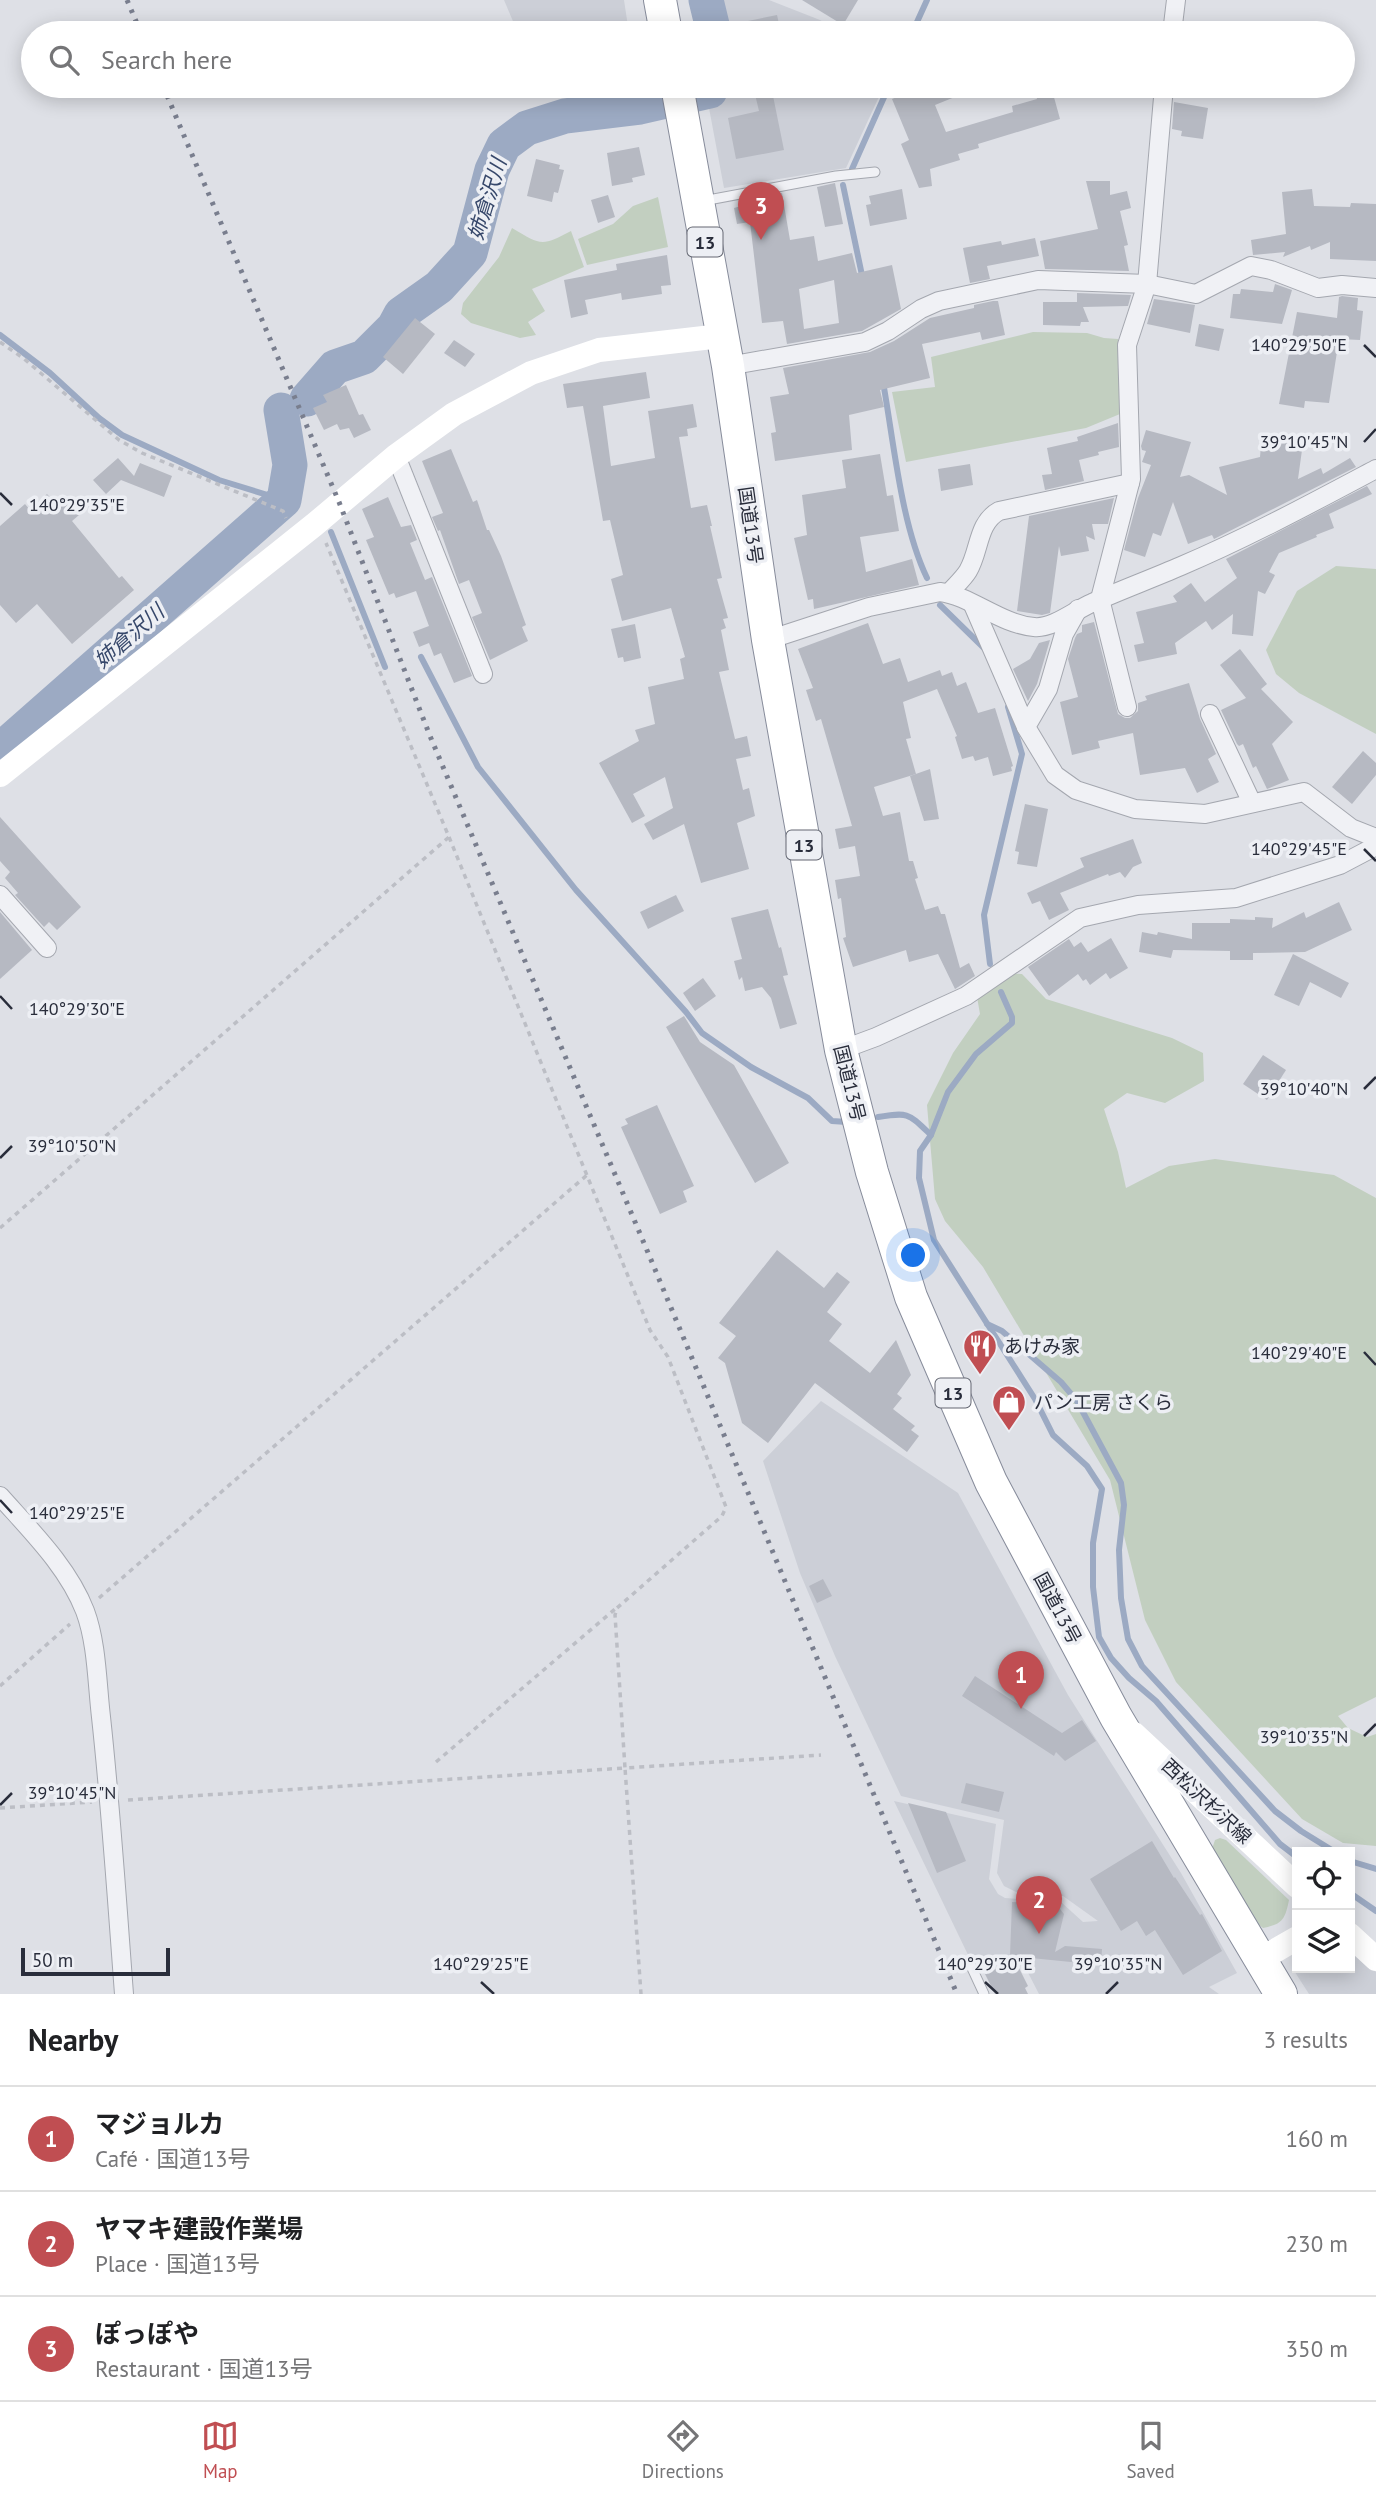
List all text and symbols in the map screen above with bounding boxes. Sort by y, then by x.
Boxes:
search box [21,21,1355,98]
icon: search [45,41,83,79]
text: Search here [101,43,232,76]
water label: 姉倉沢川 [462,153,513,243]
pin: 3 [738,182,784,240]
road number: 13 [688,228,722,256]
text: 140°29'50"E [1251,333,1347,356]
text: 39°10'45"N [1260,430,1348,453]
street label: 国道13号 [734,485,768,565]
text: 140°29'35"E [29,493,125,516]
water label: 姉倉沢川 [88,597,171,674]
road number: 13 [786,830,822,860]
text: 140°29'45"E [1251,837,1347,860]
text: 140°29'30"E [29,997,125,1020]
street label: 国道13号 [829,1042,871,1124]
text: 39°10'40"N [1260,1077,1348,1100]
text: 39°10'50"N [28,1134,116,1157]
your location [896,1238,930,1272]
restaurant icon: あけみ家 [961,1327,999,1376]
place label: あけみ家 [1004,1334,1080,1358]
text: 140°29'40"E [1251,1341,1347,1364]
road number: 13 [936,1378,970,1408]
shop icon: パン工房 さくら [990,1383,1028,1432]
place label: パン工房 さくら [1034,1390,1173,1414]
text: 140°29'25"E [29,1501,125,1524]
street label: 国道13号 [1029,1568,1087,1648]
pin: 1 [998,1651,1044,1709]
text: 39°10'35"N [1260,1725,1348,1748]
street label: 西松沢杉沢線 [1157,1753,1257,1849]
text: 39°10'45"N [28,1781,116,1804]
map controls [1292,1847,1355,1973]
button: locate [1292,1847,1355,1910]
pin: 2 [1016,1876,1062,1934]
button: layers [1292,1910,1355,1973]
scale bar [21,1945,170,1977]
text: 50 m [32,1948,73,1972]
text: 140°29'25"E [433,1952,529,1975]
text: 140°29'30"E [937,1952,1033,1975]
text: 39°10'35"N [1074,1952,1162,1975]
text: Nearby [28,2020,118,2059]
text: 3 results [1264,2025,1348,2054]
text: マジョルカ [95,2107,224,2140]
text: 1 [44,2124,58,2153]
text: 160 m [1286,2124,1348,2153]
text: Café · 国道13号 [95,2144,250,2173]
text: ヤマキ建設作業場 [95,2212,303,2245]
text: 2 [44,2229,58,2258]
text: 230 m [1286,2229,1348,2258]
text: Place · 国道13号 [95,2249,260,2278]
text: ぽっぽや [95,2317,199,2350]
text: 3 [44,2334,58,2363]
text: 350 m [1286,2334,1348,2363]
text: Restaurant · 国道13号 [95,2354,313,2383]
tab: Map [201,2417,239,2483]
tab: Directions [642,2417,724,2483]
tab: Saved [1126,2417,1175,2483]

